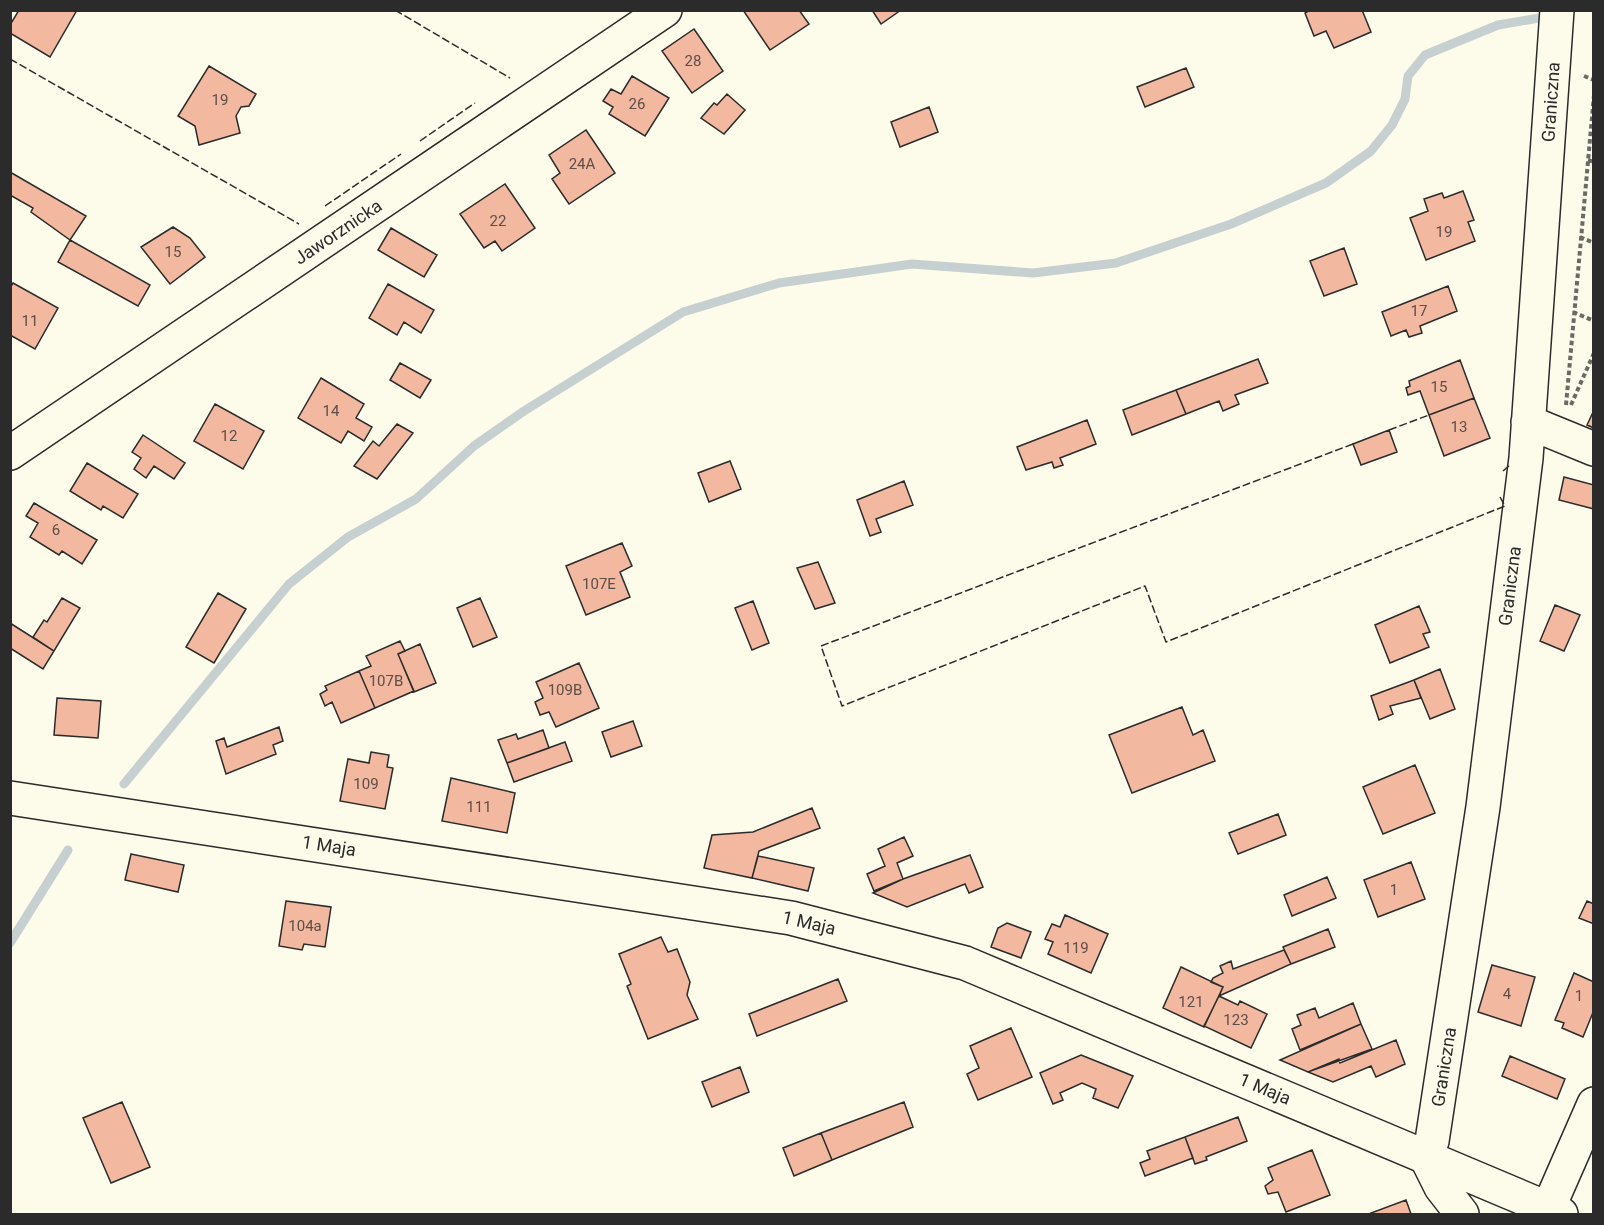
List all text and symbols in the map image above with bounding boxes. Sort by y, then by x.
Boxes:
house number: 28 [685,52,701,70]
street label: Graniczna [1537,61,1564,143]
house number: 19 [212,91,228,109]
house number: 26 [629,95,645,113]
house number: 24A [569,155,596,173]
street label: Jaworznicka [290,195,386,269]
house number: 22 [490,212,506,230]
house number: 19 [1436,223,1452,241]
house number: 15 [165,243,181,261]
house number: 17 [1411,302,1427,320]
house number: 11 [22,312,38,330]
house number: 15 [1431,378,1447,396]
house number: 14 [323,402,340,420]
house number: 13 [1451,418,1467,436]
house number: 12 [221,427,237,445]
house number: 6 [52,521,60,539]
street label: Graniczna [1494,545,1525,627]
house number: 107E [582,575,616,593]
house number: 107B [369,672,403,690]
house number: 109B [548,681,582,699]
house number: 109 [353,775,379,793]
house number: 111 [466,798,492,816]
street label: 1 Maja [301,831,357,860]
house number: 1 [1390,881,1398,899]
street label: 1 Maja [780,906,838,939]
house number: 104a [288,917,322,935]
house number: 119 [1063,939,1089,957]
house number: 4 [1503,985,1512,1003]
house number: 1 [1575,987,1583,1005]
house number: 121 [1178,993,1204,1011]
house number: 123 [1223,1011,1249,1029]
street label: Graniczna [1427,1026,1460,1108]
street label: 1 Maja [1236,1068,1294,1109]

